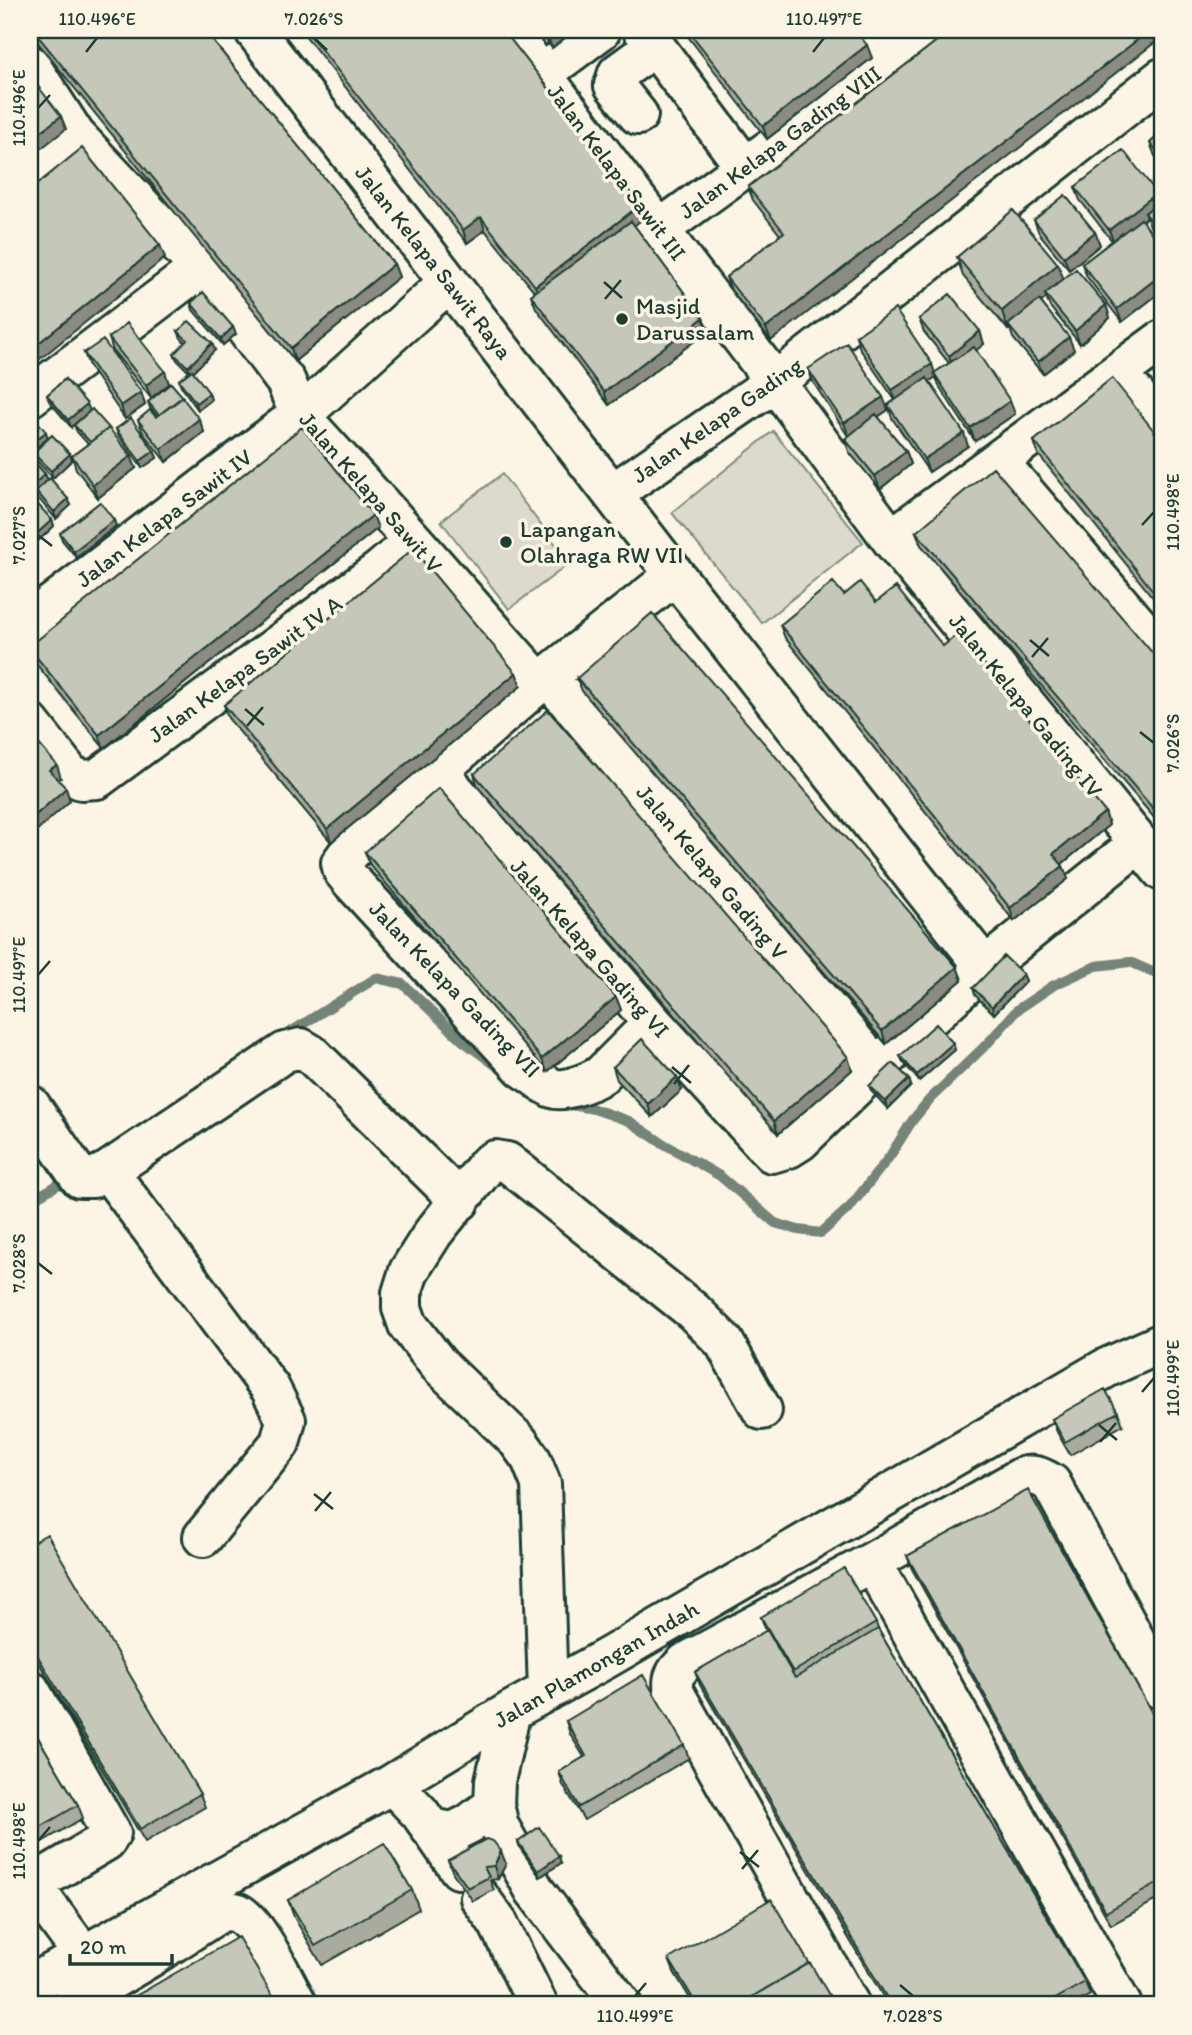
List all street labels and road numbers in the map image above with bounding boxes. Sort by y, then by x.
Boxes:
street label: Jalan Kelapa Gading VIII [673,59,887,225]
street label: Jalan Kelapa Sawit III [541,78,693,266]
street label: Jalan Kelapa Sawit Raya [349,159,519,365]
street label: Jalan Kelapa Gading [626,351,808,489]
street label: Jalan Kelapa Sawit V [293,406,449,579]
street label: Jalan Kelapa Sawit IV [71,442,258,593]
street label: Jalan Kelapa Sawit IV A [143,589,348,749]
street label: Jalan Kelapa Gading IV [943,607,1109,803]
street label: Jalan Kelapa Gading V [631,779,794,966]
street label: Jalan Kelapa Gading VI [504,852,676,1044]
street label: Jalan Kelapa Gading VII [363,895,547,1083]
street label: Jalan Plamongan Indah [489,1594,704,1734]

